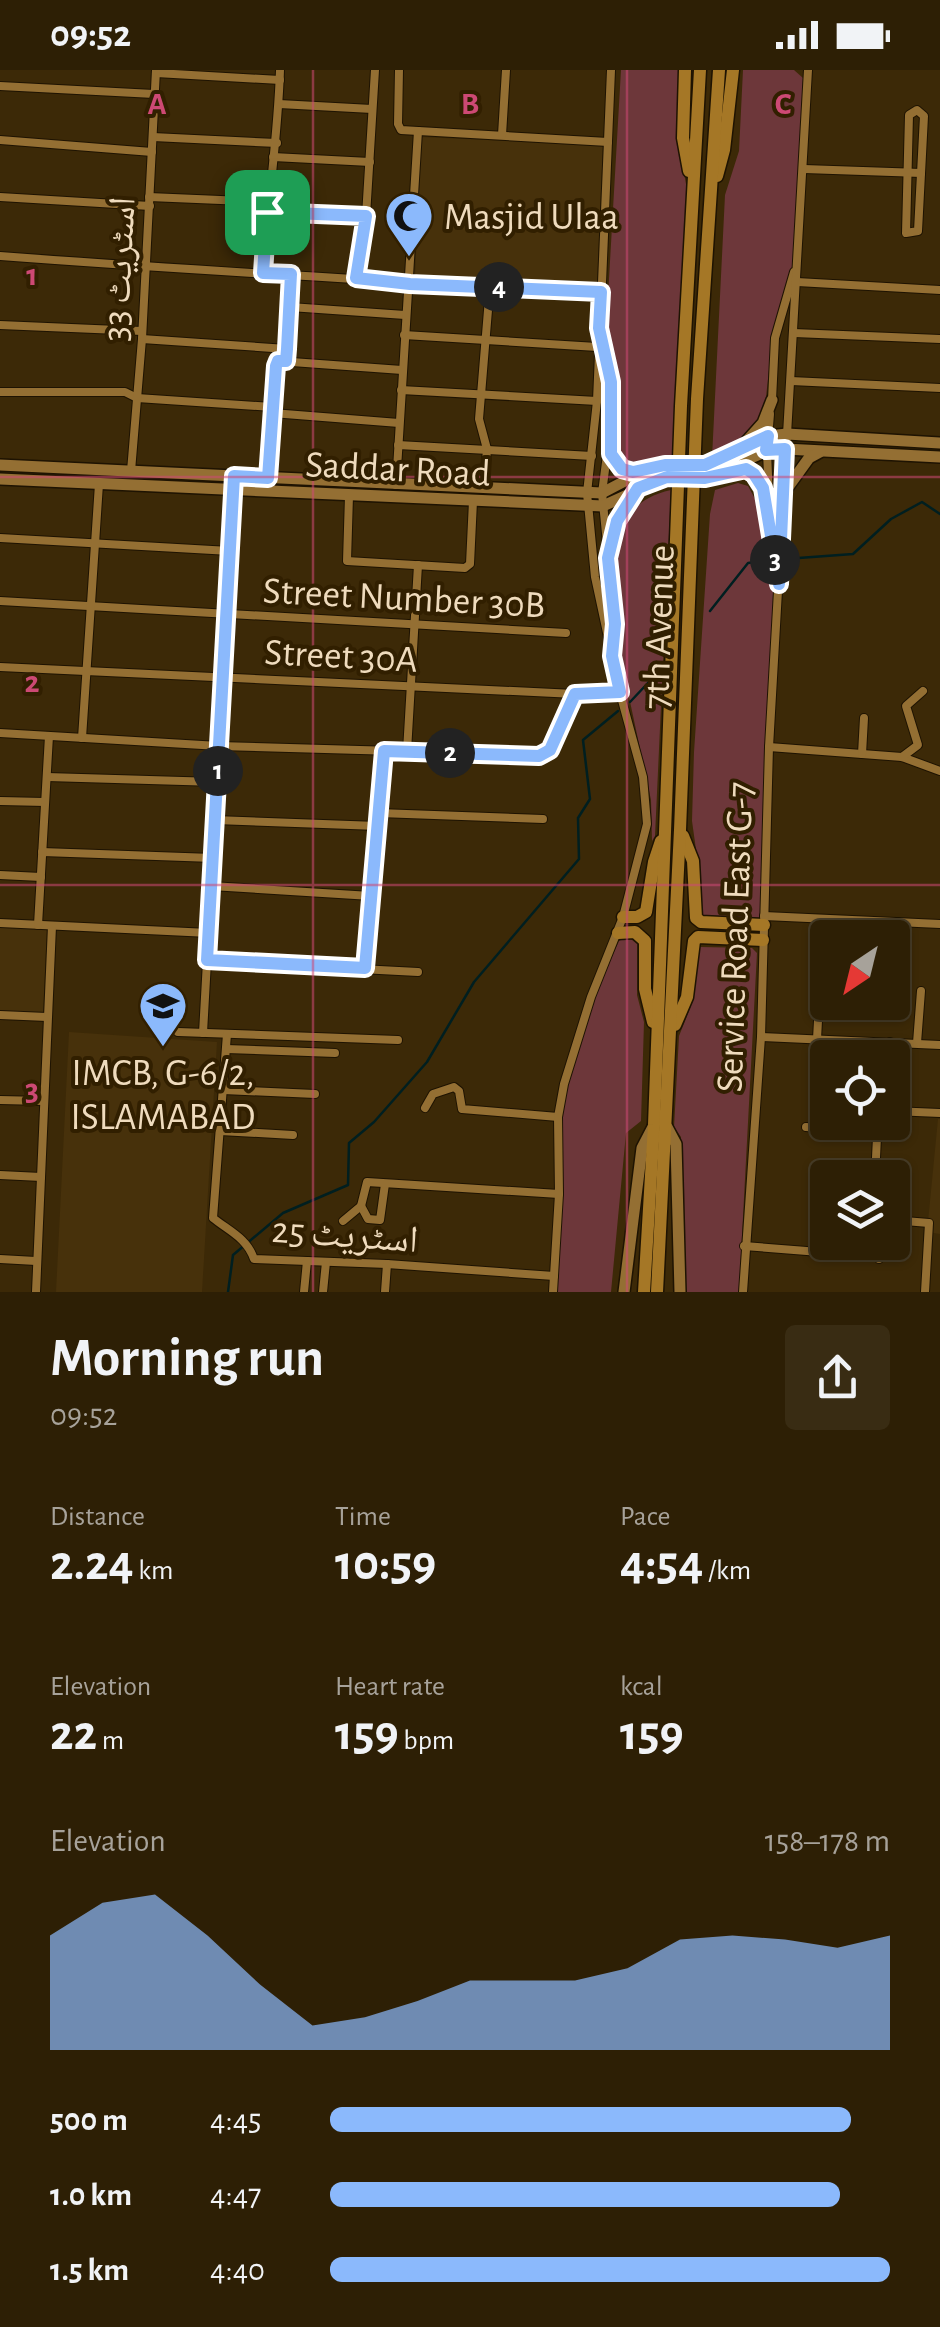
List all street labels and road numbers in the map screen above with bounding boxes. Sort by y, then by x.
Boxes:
street label: اسٹریٹ 33 [97,196,143,342]
street label: Saddar Road [304,446,491,494]
street label: 7th Avenue [638,544,682,710]
street label: Street Number 30B [262,573,546,625]
street label: Street 30A [263,634,419,680]
street label: Service Road East G-7 [712,781,760,1093]
street label: اسٹریٹ 25 [270,1212,419,1260]

